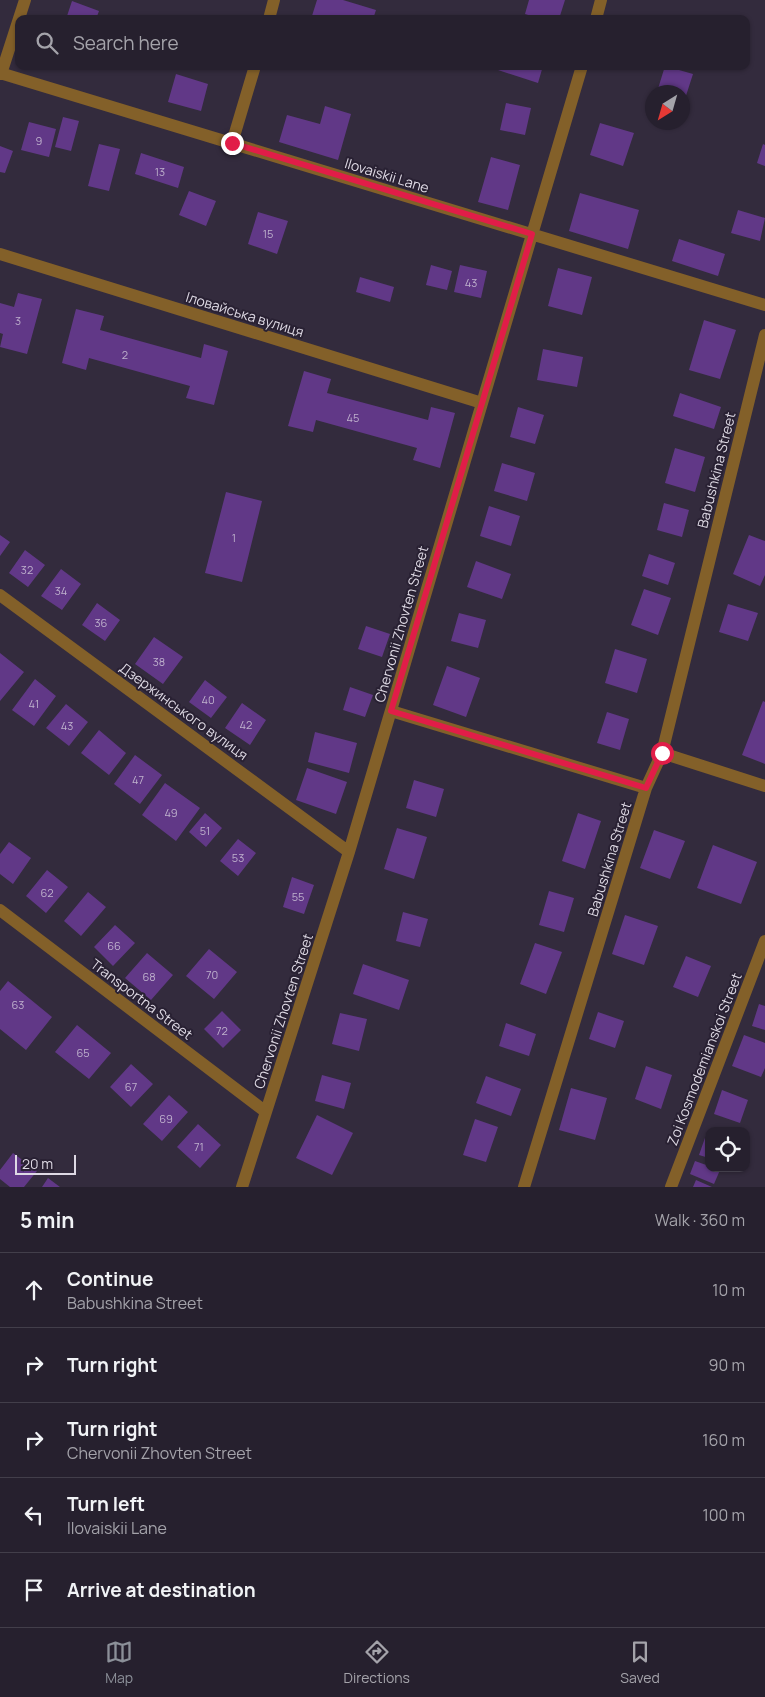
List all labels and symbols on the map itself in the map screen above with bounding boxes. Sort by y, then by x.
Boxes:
north arrow [645,85,690,130]
route end [221,132,244,155]
house number: 9 [36,133,43,148]
street label: Ilovaiskii Lane [342,153,432,197]
house number: 13 [155,164,165,179]
house number: 15 [263,226,273,241]
house number: 43 [465,275,477,290]
street label: Іловайська вулиця [184,287,306,341]
house number: 3 [15,313,21,328]
house number: 2 [122,347,128,362]
house number: 45 [347,410,359,425]
street label: Babushkina Street [692,410,740,530]
house number: 1 [232,530,236,545]
street label: Chervonii Zhovten Street [370,543,433,704]
house number: 32 [21,562,33,577]
house number: 34 [55,583,67,598]
house number: 36 [95,615,108,630]
house number: 38 [153,654,165,669]
street label: Дзержинського вулиця [116,658,252,764]
house number: 40 [201,692,215,707]
house number: 41 [29,696,39,711]
house number: 42 [240,717,252,732]
house number: 43 [61,718,73,733]
route start [651,742,674,765]
house number: 47 [132,772,144,787]
street label: Babushkina Street [583,799,636,919]
house number: 49 [164,805,178,820]
house number: 51 [200,823,210,838]
house number: 53 [232,850,244,865]
house number: 62 [40,885,54,900]
house number: 55 [292,889,304,904]
street label: Chervonii Zhovten Street [249,931,317,1091]
house number: 66 [107,938,121,953]
street label: Transportna Street [87,954,197,1044]
house number: 70 [206,967,218,982]
house number: 68 [142,969,156,984]
street label: Zoi Kosmodemianskoi Street [662,970,746,1148]
house number: 63 [12,997,24,1012]
house number: 72 [216,1023,228,1038]
house number: 65 [76,1045,90,1060]
house number: 67 [125,1079,137,1094]
house number: 69 [159,1111,173,1126]
house number: 71 [194,1139,204,1154]
scale bar [15,1152,76,1175]

